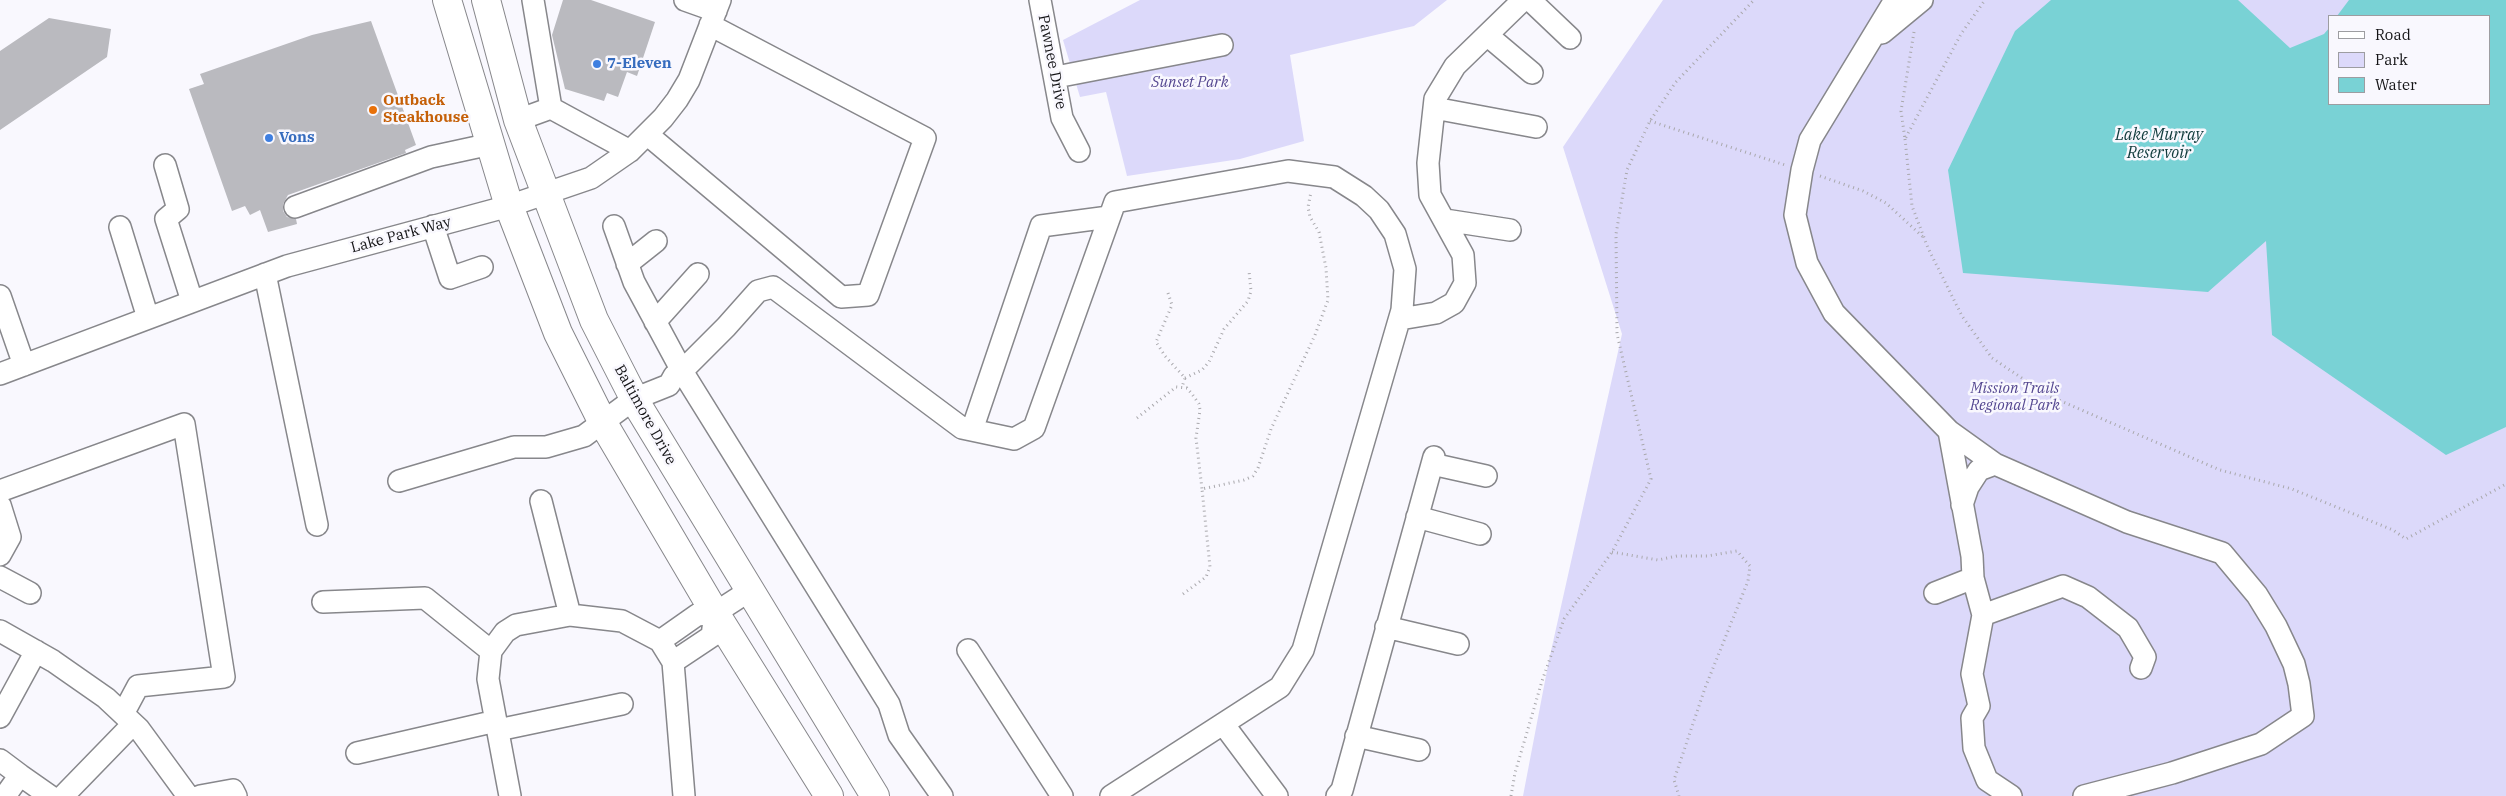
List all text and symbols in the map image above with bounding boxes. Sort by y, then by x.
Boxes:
street label: Pawnee Drive [1034,13,1070,111]
legend [2328,15,2491,105]
text: Road [2375,25,2411,44]
text: Park [2375,50,2408,69]
place label: 7-Eleven [607,55,672,73]
marker: 7-Eleven [591,58,603,70]
park label: Sunset Park [1151,74,1229,92]
text: Water [2375,75,2417,94]
place label: Outback Steakhouse [383,92,469,127]
marker: Outback Steakhouse [367,104,379,116]
water label: Lake Murray Reservoir [2115,125,2203,163]
place label: Vons [279,129,315,147]
marker: Vons [263,132,275,144]
street label: Lake Park Way [349,213,453,257]
street label: Baltimore Drive [610,362,680,468]
park label: Mission Trails Regional Park [1970,380,2060,415]

